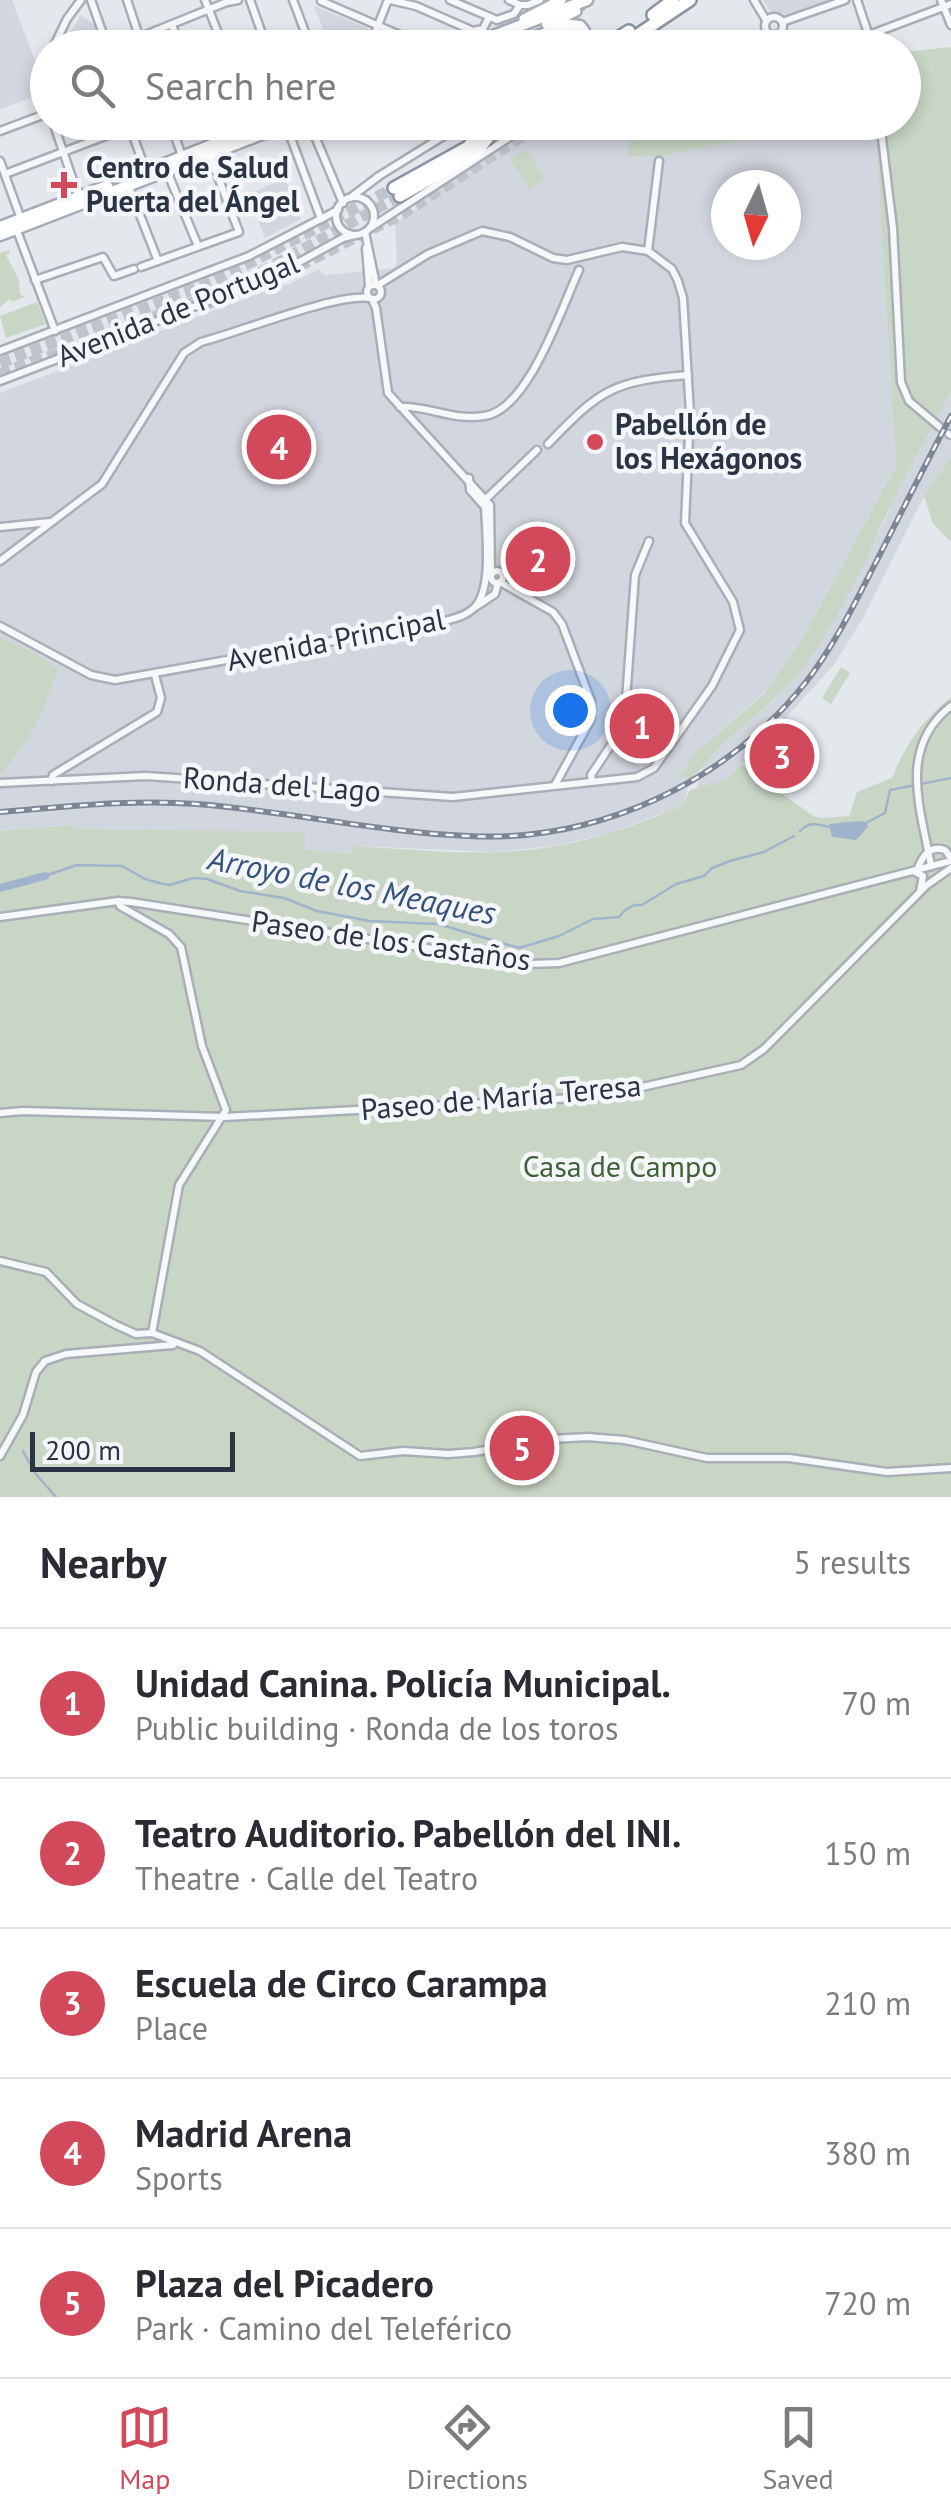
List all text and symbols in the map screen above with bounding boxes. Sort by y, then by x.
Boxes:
search box [30,30,921,140]
icon: search [65,58,120,113]
text: Search here [145,61,337,110]
place label: Centro de Salud Puerta del Ángel [86,147,299,220]
north arrow [711,170,801,260]
marker: Centro de Salud Puerta del Ángel [51,172,77,198]
street label: Avenida de Portugal [51,242,304,375]
place label: Pabellón de los Hexágonos [615,404,802,477]
pin: 4 [246,410,312,484]
marker: Pabellón de los Hexágonos [584,431,606,453]
pin: 2 [506,522,570,596]
street label: Avenida Principal [223,598,448,679]
your location [545,685,596,736]
pin: 1 [610,688,674,764]
pin: 3 [750,718,814,794]
street label: Ronda del Lago [182,757,382,810]
water label: Arroyo de los Meaques [203,836,500,934]
street label: Paseo de los Castaños [249,901,533,978]
street label: Paseo de María Teresa [359,1065,643,1128]
park label: Casa de Campo [523,1146,717,1185]
pin: 5 [490,1410,554,1486]
scale bar [30,1427,235,1472]
text: 200 m [45,1431,121,1468]
text: Nearby [40,1535,167,1590]
text: 5 results [793,1541,911,1583]
text: Unidad Canina. Policía Municipal. [135,1658,671,1707]
text: 1 [63,1682,82,1724]
text: 70 m [842,1682,911,1724]
text: Public building · Ronda de los toros [135,1707,618,1749]
text: Teatro Auditorio. Pabellón del INI. [135,1808,681,1857]
text: 2 [63,1832,82,1874]
text: 150 m [824,1832,911,1874]
text: Theatre · Calle del Teatro [135,1857,478,1899]
text: Escuela de Circo Carampa [135,1958,548,2007]
text: 3 [63,1982,82,2024]
text: 210 m [824,1982,911,2024]
text: Place [135,2007,208,2049]
text: Madrid Arena [135,2108,352,2157]
text: 4 [63,2132,82,2174]
text: 380 m [824,2132,911,2174]
text: Sports [135,2157,223,2199]
text: Plaza del Picadero [135,2258,434,2307]
text: 5 [63,2282,82,2324]
text: 720 m [824,2282,911,2324]
text: Park · Camino del Teleférico [135,2307,512,2349]
tab: Map [117,2400,172,2497]
tab: Directions [407,2400,528,2497]
tab: Saved [762,2400,834,2497]

